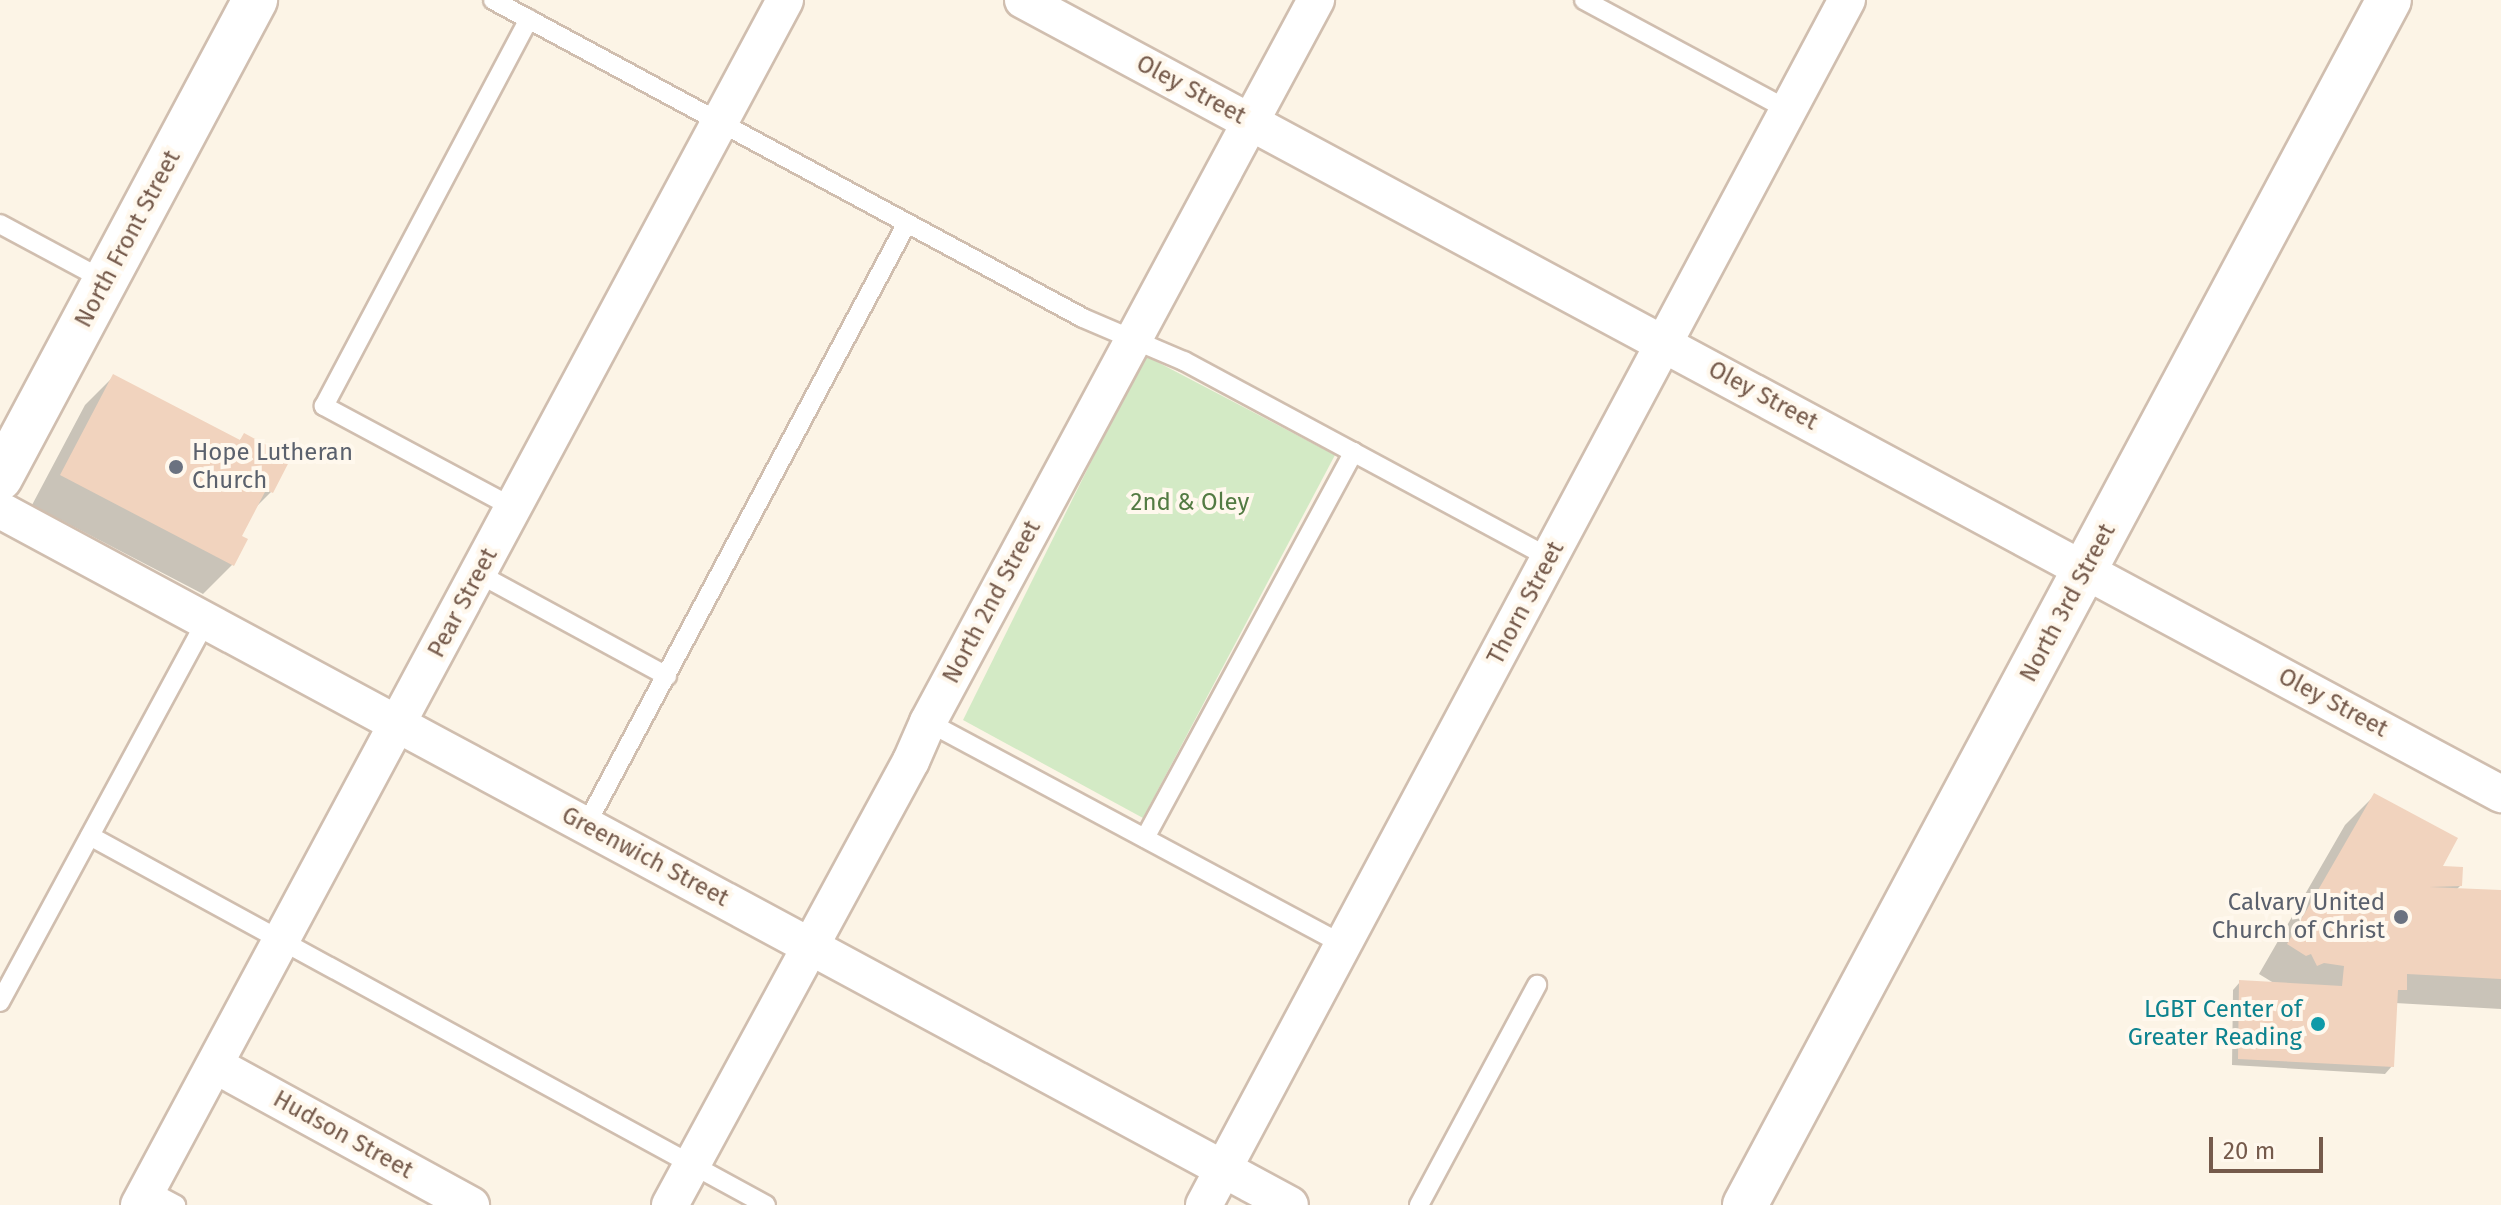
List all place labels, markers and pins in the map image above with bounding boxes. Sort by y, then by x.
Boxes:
place label: Hope Lutheran Church [192,439,353,495]
marker: Hope Lutheran Church [167,458,185,476]
place label: Calvary United Church of Christ [2212,889,2385,945]
marker: Calvary United Church of Christ [2392,908,2410,926]
place label: LGBT Center of Greater Reading [2128,996,2302,1052]
marker: LGBT Center of Greater Reading [2309,1015,2327,1033]

